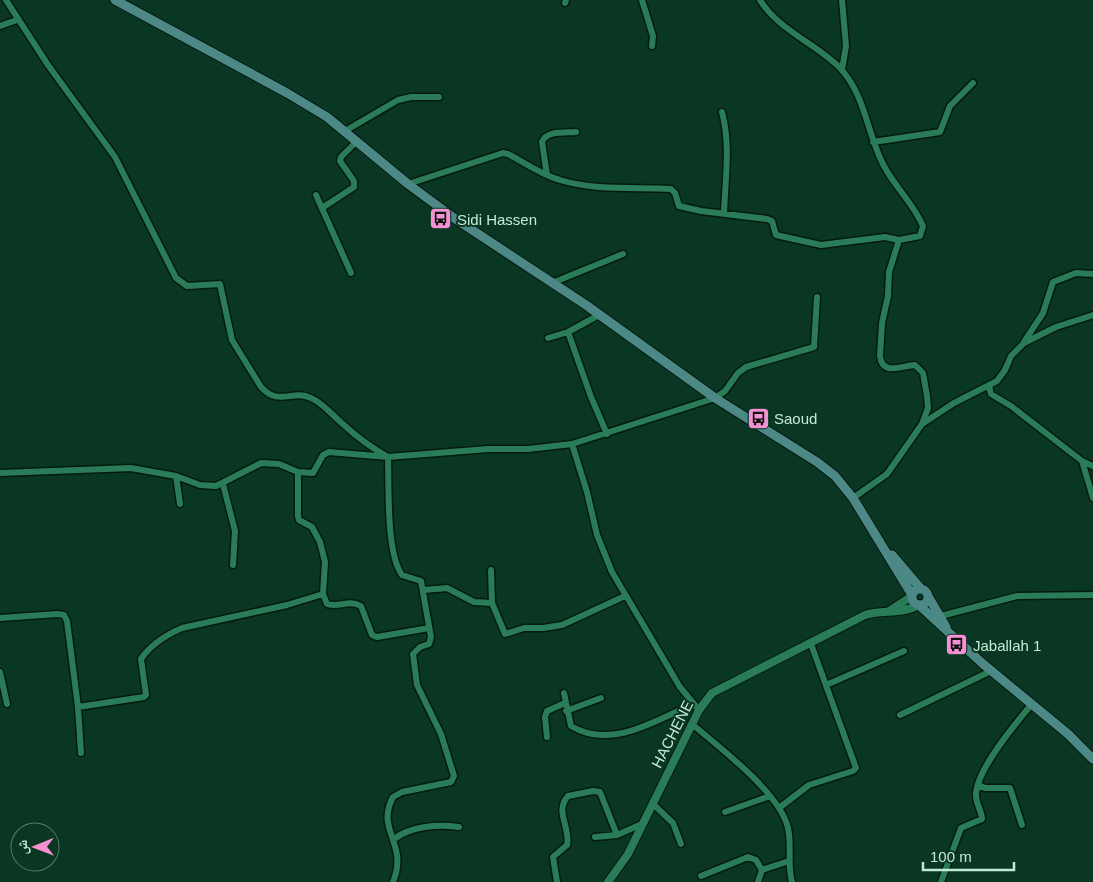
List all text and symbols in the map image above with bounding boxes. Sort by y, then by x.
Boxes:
bus stop icon: Sidi Hassen [429,207,453,231]
place label: Sidi Hassen [457,211,537,228]
bus stop icon: Saoud [746,406,770,430]
place label: Saoud [774,410,817,427]
bus stop icon: Jaballah 1 [945,633,969,657]
place label: Jaballah 1 [973,637,1041,654]
street label: HACHENE [648,697,696,771]
north arrow [10,822,60,872]
text: ش [14,840,31,855]
scale bar [923,840,1014,872]
text: 100 m [930,848,972,865]

